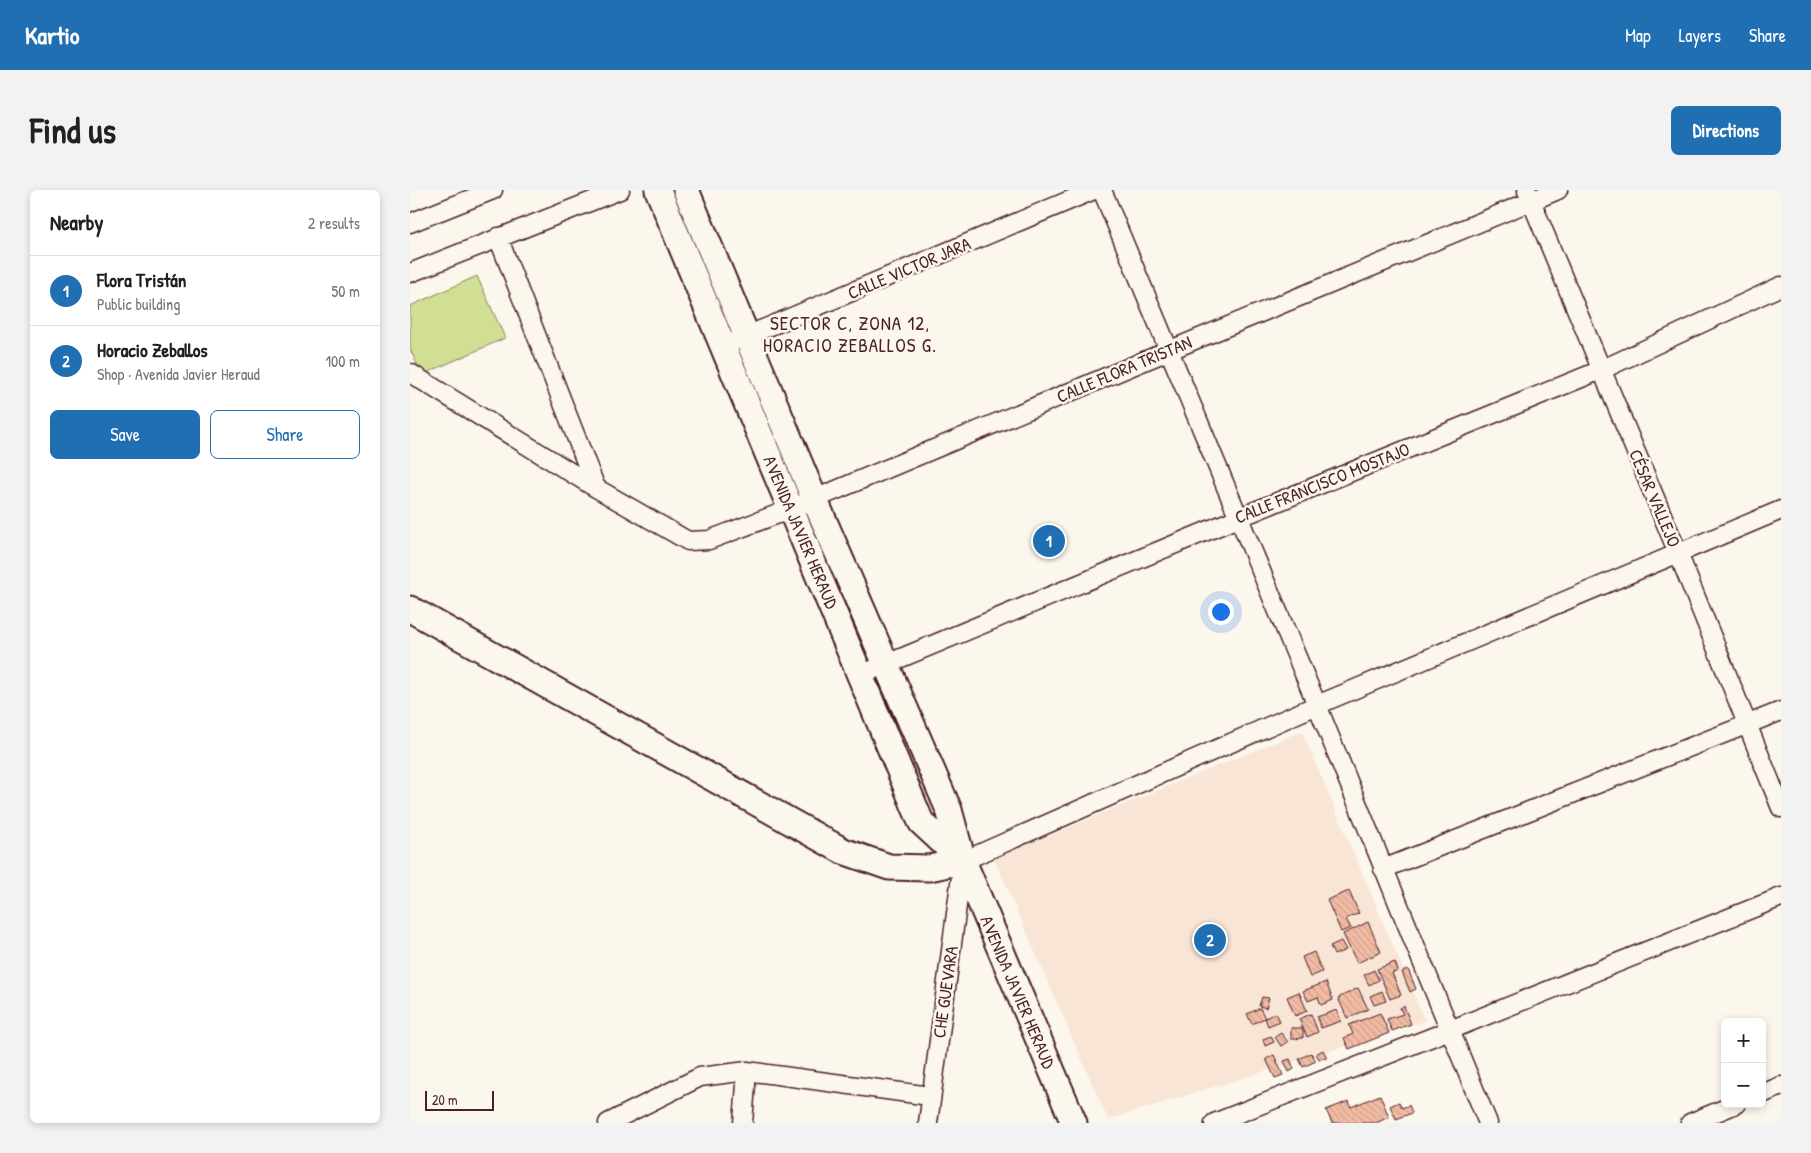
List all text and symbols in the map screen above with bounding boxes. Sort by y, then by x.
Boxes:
text: Kartio [25,19,80,51]
text: Map [1625,23,1651,48]
text: Layers [1679,23,1721,48]
text: Share [1749,23,1786,48]
button: Directions [1671,106,1781,155]
text: Find us [30,107,116,154]
text: Nearby [50,208,103,237]
text: 2 results [308,212,360,234]
street label: CALLE VICTOR JARA [844,231,975,305]
text: Flora Tristán [97,267,186,293]
text: 1 [63,280,69,302]
text: 50 m [332,280,360,302]
text: Public building [97,293,180,315]
district label: SECTOR C, ZONA 12, HORACIO ZEBALLOS G. [763,310,937,358]
street label: CALLE FLORA TRISTAN [1053,329,1195,409]
text: Horacio Zeballos [97,337,208,363]
text: 2 [62,350,70,372]
text: 100 m [325,350,360,372]
text: Shop · Avenida Javier Heraud [97,363,260,385]
button: Save [50,410,200,459]
button: Share [210,410,360,459]
street label: CALLE FRANCISCO MOSTAJO [1231,436,1413,530]
street label: CÉSAR VALLEJO [1623,445,1687,551]
street label: AVENIDA JAVIER HERAUD [757,452,845,613]
pin: 1 [1033,522,1065,560]
your location [1208,599,1234,625]
street label: AVENIDA JAVIER HERAUD [974,912,1062,1073]
pin: 2 [1194,921,1226,959]
street label: CHE GUEVARA [926,944,964,1040]
map controls [1721,1018,1766,1108]
button: + [1721,1018,1766,1063]
button: − [1721,1063,1766,1108]
scale bar [425,1088,494,1111]
text: 20 m [432,1090,458,1109]

